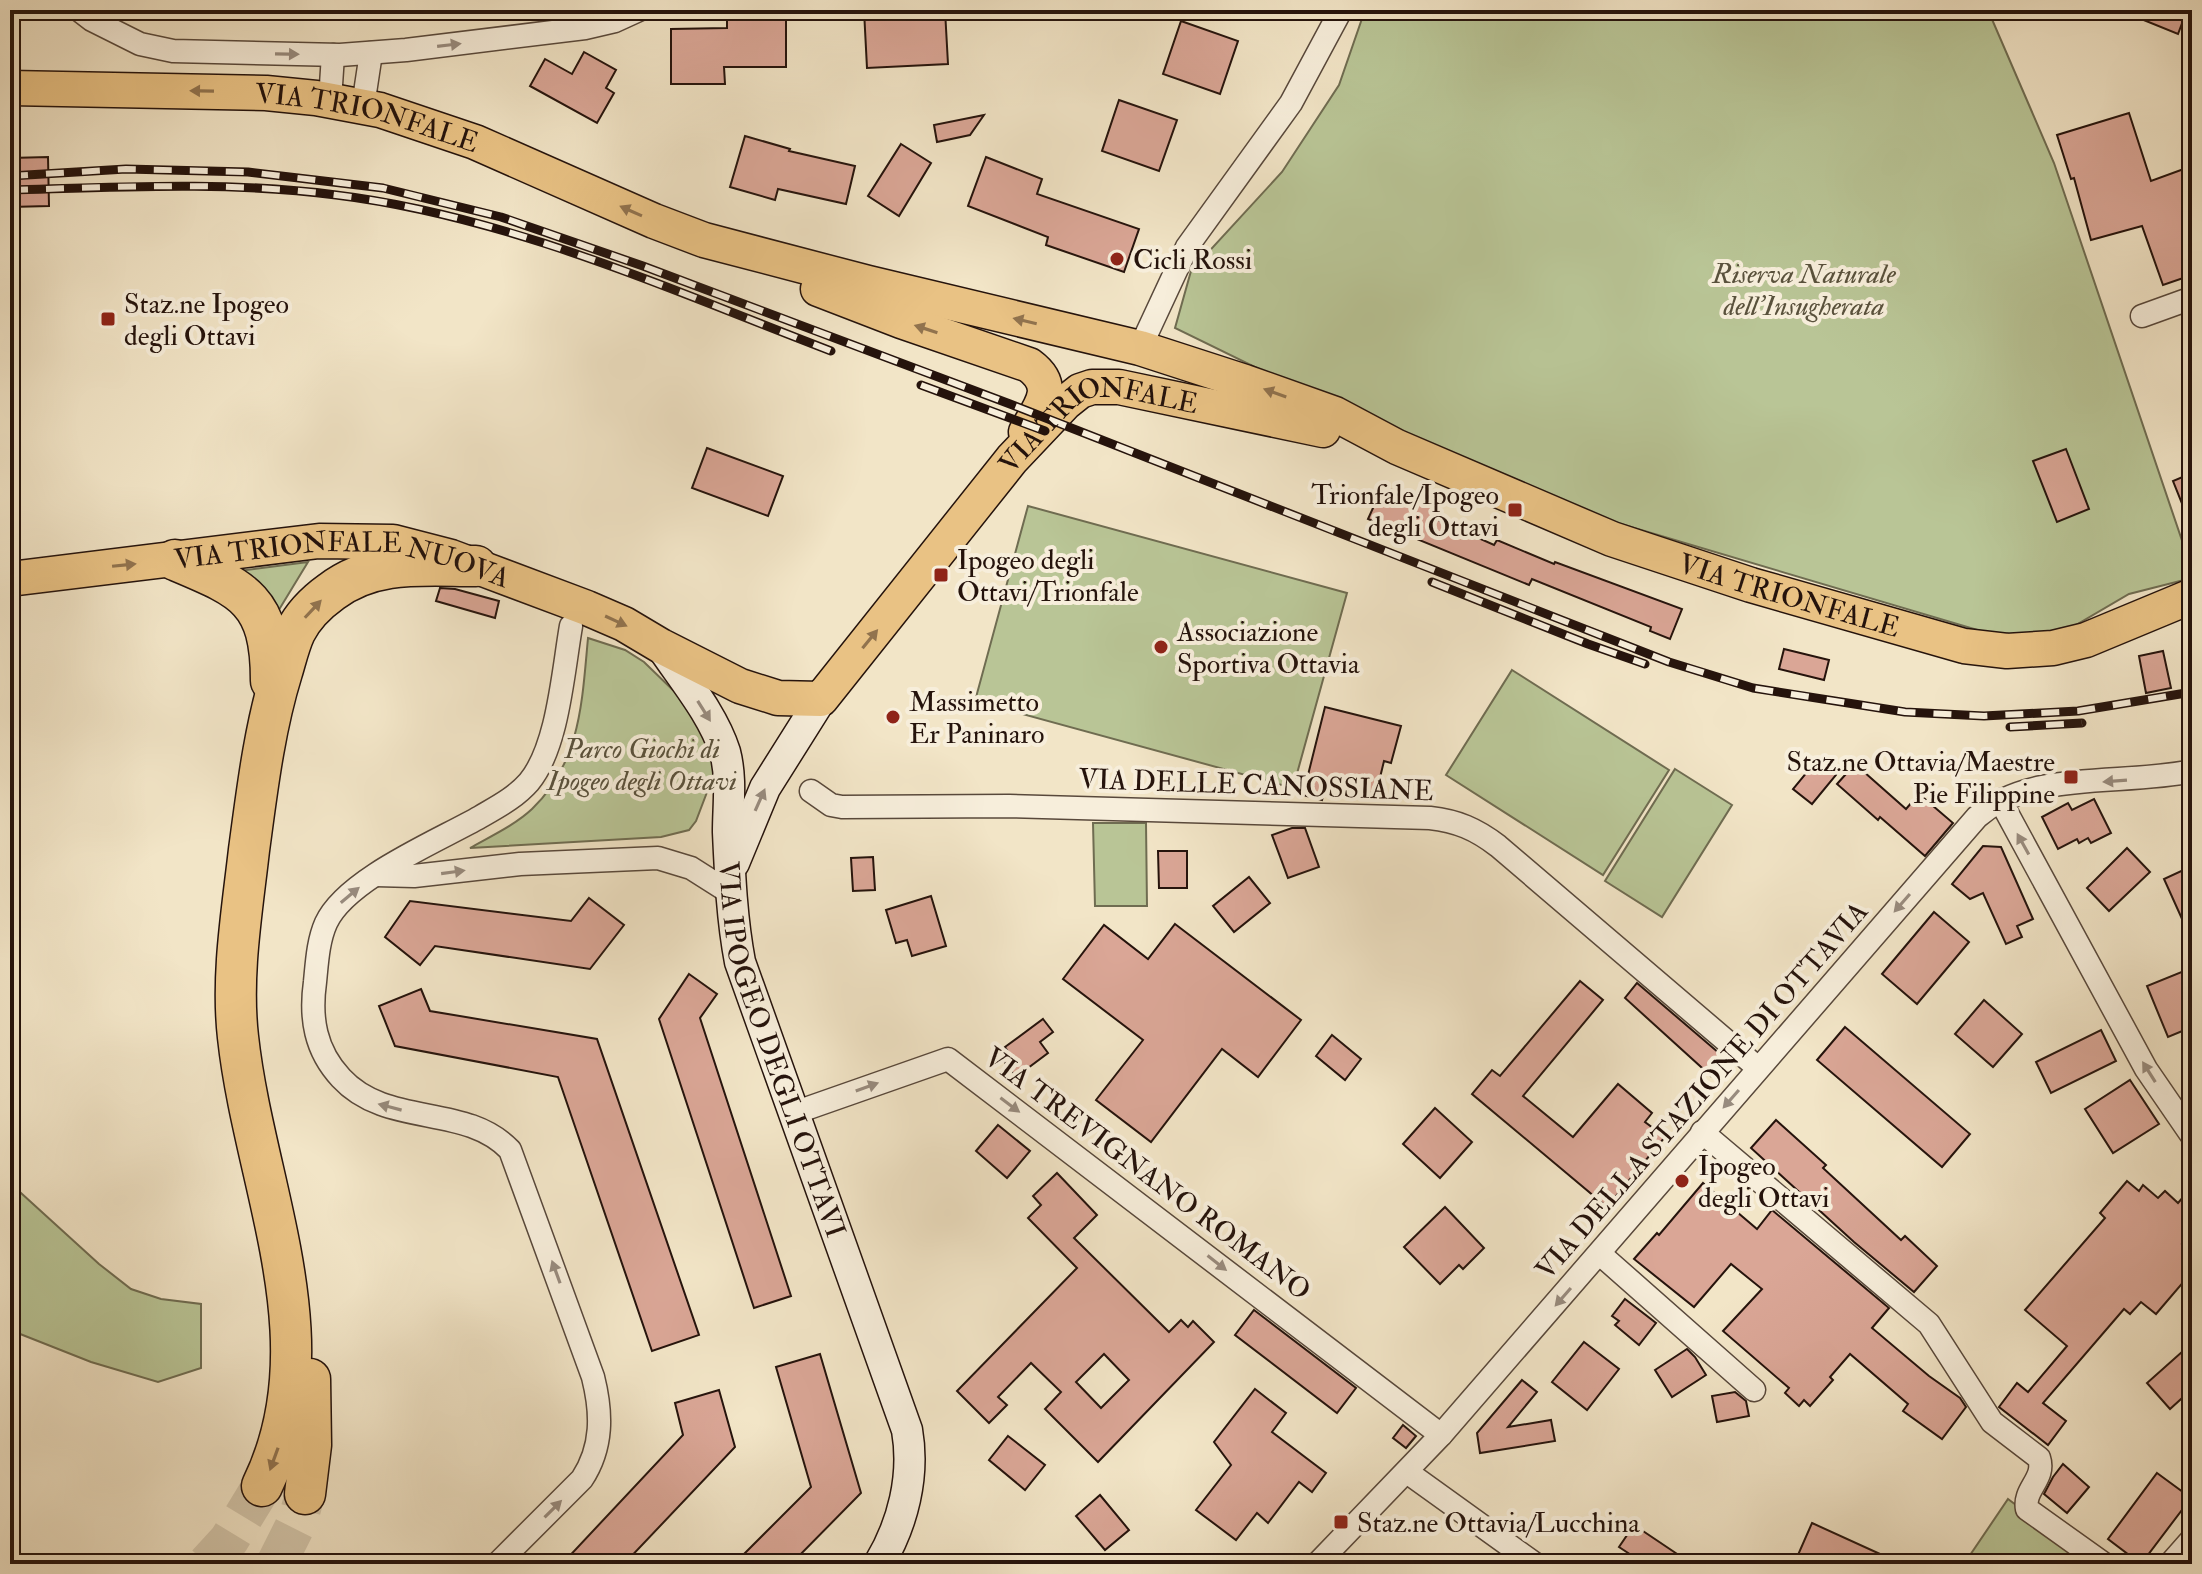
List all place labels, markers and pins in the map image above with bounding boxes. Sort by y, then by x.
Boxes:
place label: Cicli Rossi [1133,243,1252,278]
marker: Cicli Rossi [1108,250,1126,268]
place label: Staz.ne Ipogeo degli Ottavi [124,287,289,354]
marker: Staz.ne Ipogeo degli Ottavi [99,310,117,328]
place label: Trionfale/Ipogeo degli Ottavi [1311,478,1499,545]
marker: Trionfale/Ipogeo degli Ottavi [1506,501,1524,519]
place label: Ipogeo degli Ottavi/Trionfale [957,543,1139,610]
marker: Ipogeo degli Ottavi/Trionfale [932,566,950,584]
place label: Associazione Sportiva Ottavia [1176,615,1360,682]
marker: Associazione Sportiva Ottavia [1152,638,1170,656]
place label: Massimetto Er Paninaro [909,685,1044,752]
marker: Massimetto Er Paninaro [884,708,902,726]
place label: Staz.ne Ottavia/Maestre Pie Filippine [1787,745,2055,812]
marker: Staz.ne Ottavia/Maestre Pie Filippine [2062,768,2080,786]
place label: Ipogeo degli Ottavi [1698,1149,1829,1216]
marker: Ipogeo degli Ottavi [1673,1172,1691,1190]
place label: Staz.ne Ottavia/Lucchina [1357,1506,1640,1541]
marker: Staz.ne Ottavia/Lucchina [1332,1513,1350,1531]

